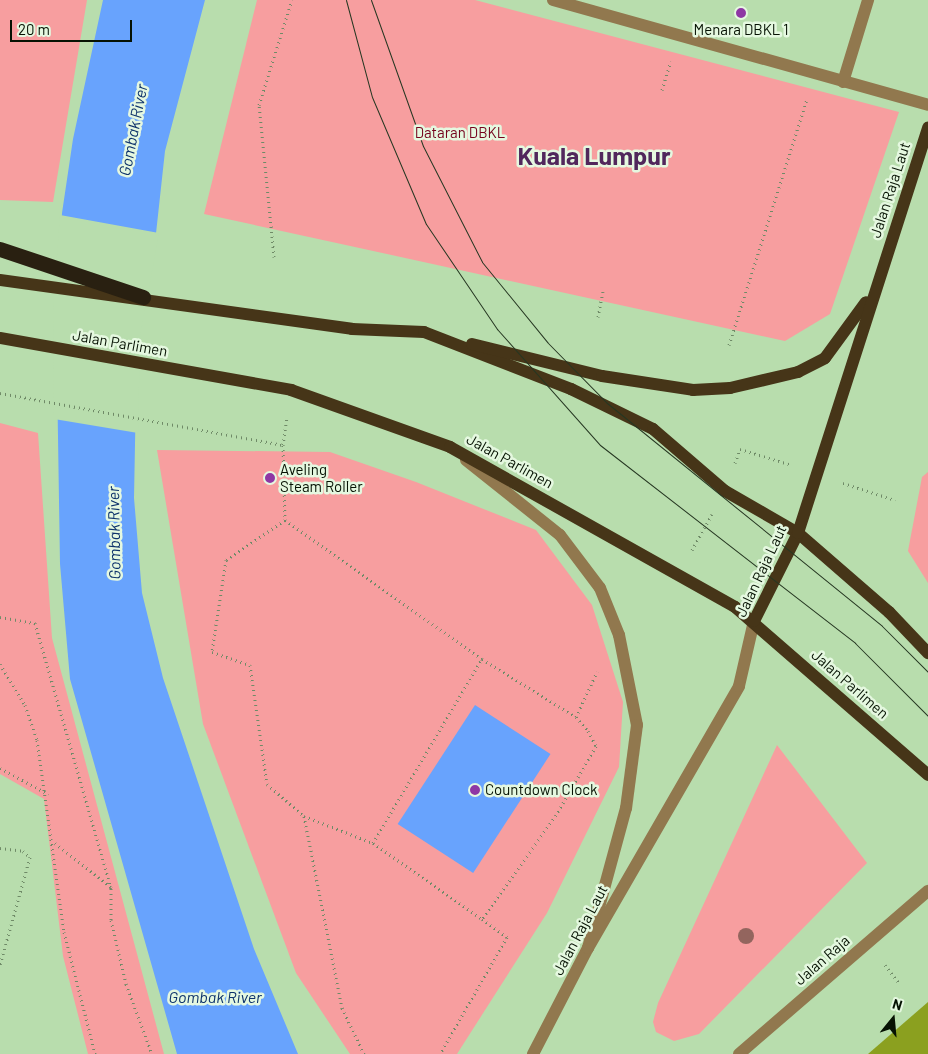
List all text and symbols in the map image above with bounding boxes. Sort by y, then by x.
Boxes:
marker: Menara DBKL 1 [735,7,747,19]
scale bar [12,10,135,42]
text: 20 m [18,20,50,38]
place label: Menara DBKL 1 [693,21,789,39]
water label: Gombak River [115,82,151,178]
park label: Dataran DBKL [415,124,505,142]
district label: Kuala Lumpur [518,140,670,170]
street label: Jalan Raja Laut [866,140,914,240]
street label: Jalan Parlimen [71,326,169,360]
street label: Jalan Parlimen [464,430,556,492]
place label: Aveling Steam Roller [280,460,363,495]
marker: Aveling Steam Roller [264,472,276,484]
water label: Gombak River [104,486,124,580]
street label: Jalan Raja Laut [732,522,790,620]
street label: Jalan Parlimen [808,646,892,722]
place label: Countdown Clock [485,781,598,799]
marker: Countdown Clock [469,784,481,796]
street label: Jalan Raja Laut [549,882,611,978]
street label: Jalan Raja [791,931,853,989]
water label: Gombak River [168,987,262,1007]
north arrow [868,994,918,1044]
text: N [891,995,904,1014]

